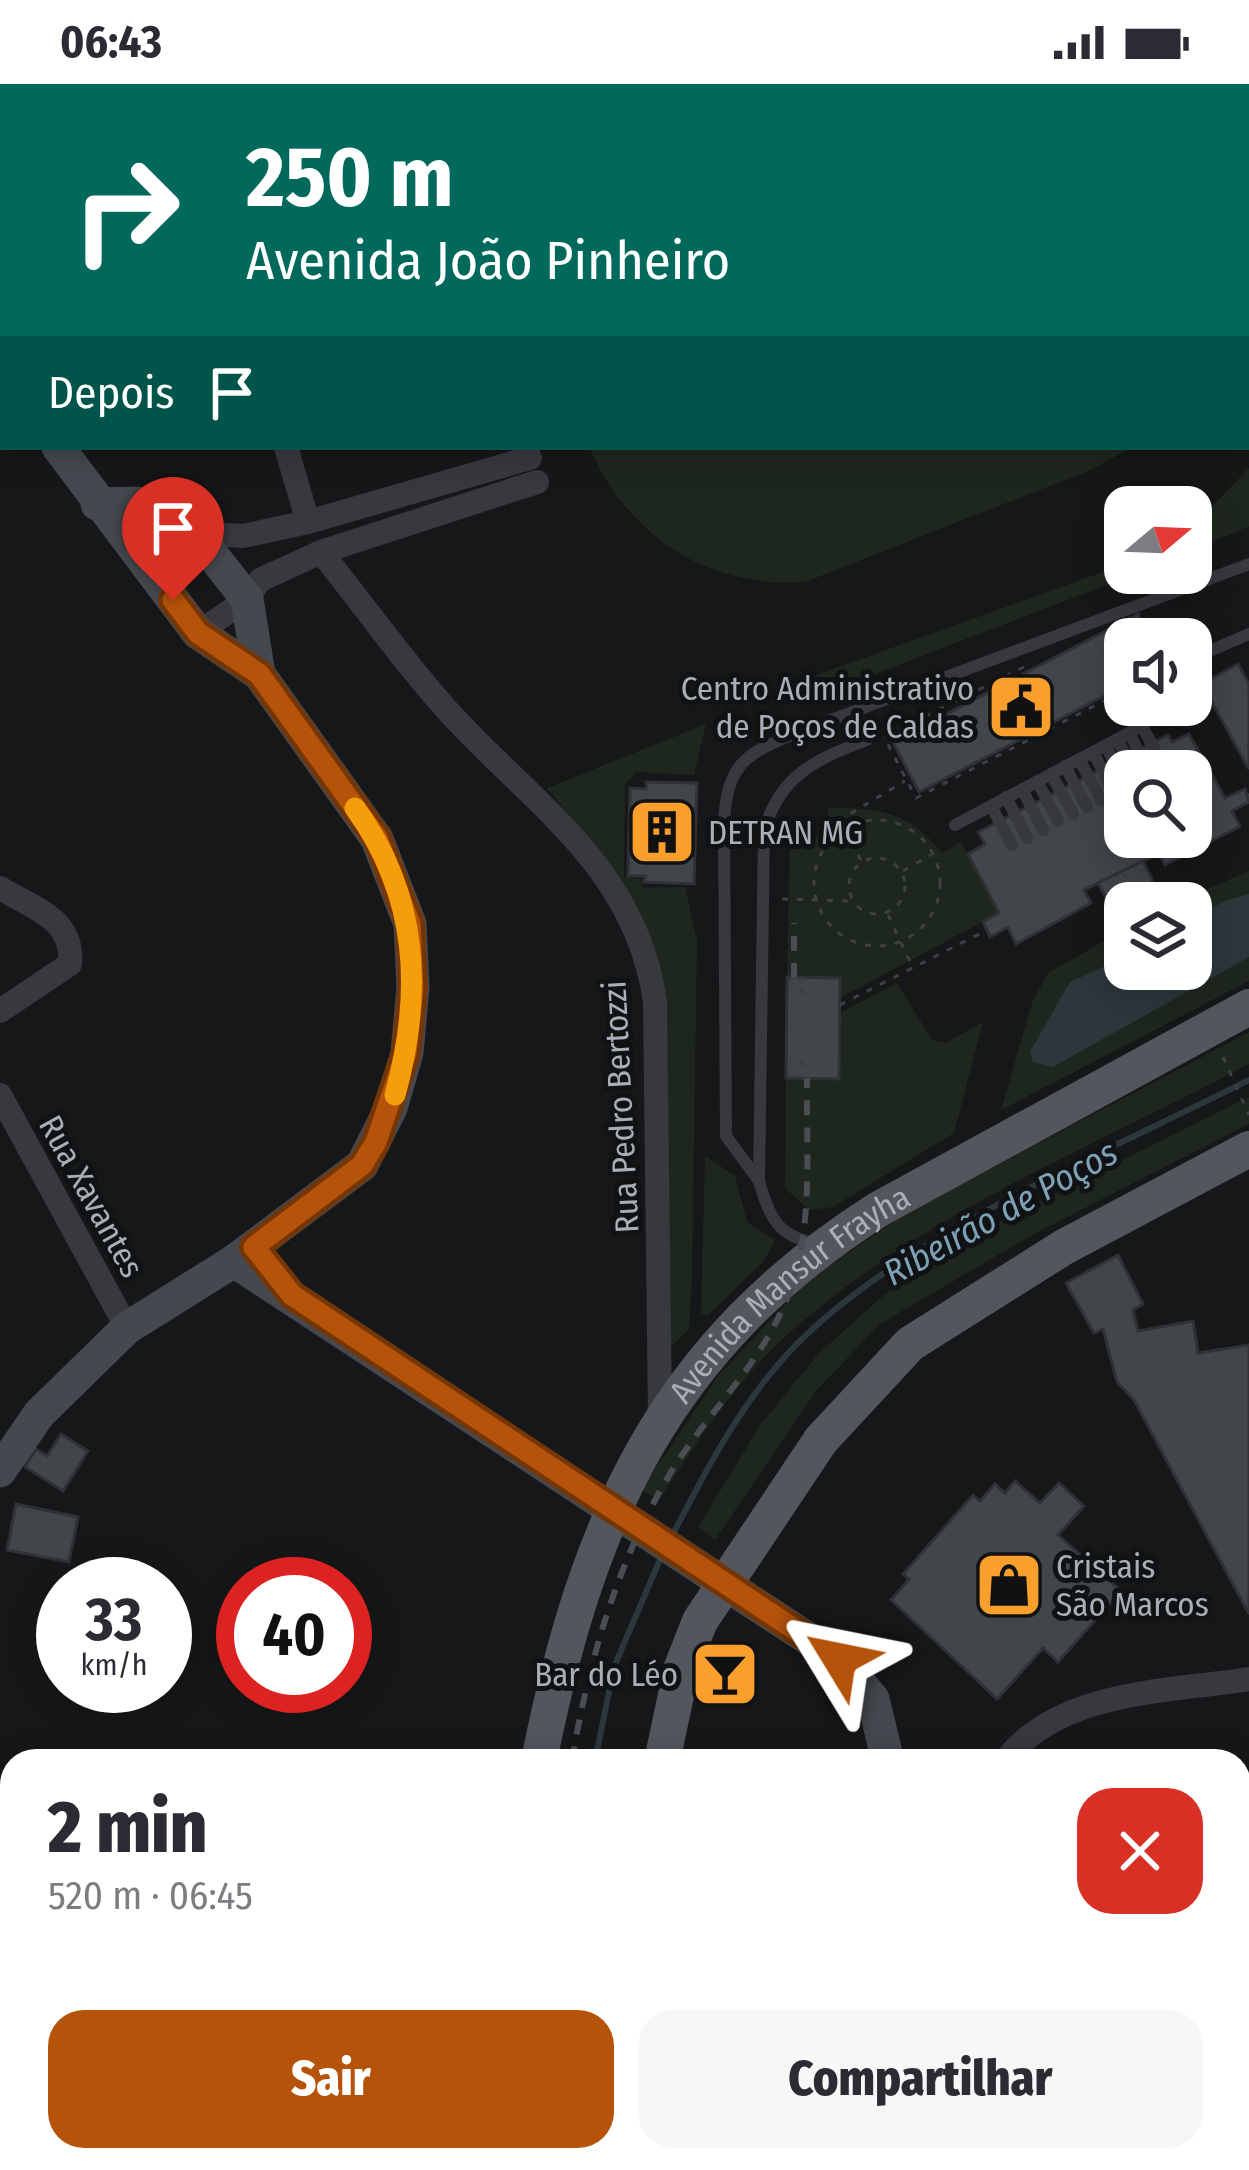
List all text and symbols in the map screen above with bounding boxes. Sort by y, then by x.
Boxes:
text: 06:43 [60,15,162,69]
text: 250 m [246,127,454,228]
icon: right [48,132,204,288]
text: Avenida João Pinheiro [246,229,730,293]
icon: arrive [199,360,265,426]
text: Depois [48,366,175,420]
pin [122,477,224,600]
north arrow [1104,486,1212,594]
map controls [1104,486,1212,990]
icon: arrive [140,495,206,561]
button: sound [1104,618,1212,726]
place label: Centro Administrativo de Poços de Caldas [681,669,974,747]
public building icon: Centro Administrativo de Poços de Caldas [986,672,1056,742]
button: search [1104,750,1212,858]
building icon: DETRAN MG [627,797,697,867]
place label: DETRAN MG [708,813,863,853]
button: layers [1104,882,1212,990]
street label: Rua Pedro Bertozzi [594,980,648,1234]
street label: Rua Xavantes [30,1108,152,1285]
water label: Ribeirão de Poços [876,1130,1125,1295]
street label: Avenida Mansur Frayha [661,1177,917,1411]
place label: Cristais São Marcos [1056,1547,1209,1625]
shop icon: Cristais São Marcos [974,1550,1044,1620]
speed limit sign: 40 [216,1557,372,1713]
text: 33 [86,1584,142,1656]
position arrow [776,1596,902,1722]
bar icon: Bar do Léo [690,1639,760,1709]
text: km/h [81,1647,147,1683]
place label: Bar do Léo [534,1655,678,1695]
text: 2 min [48,1785,207,1871]
button: close [1077,1788,1203,1914]
text: 520 m · 06:45 [48,1873,253,1919]
button: Sair [48,2010,614,2148]
button: Compartilhar [638,2010,1203,2148]

